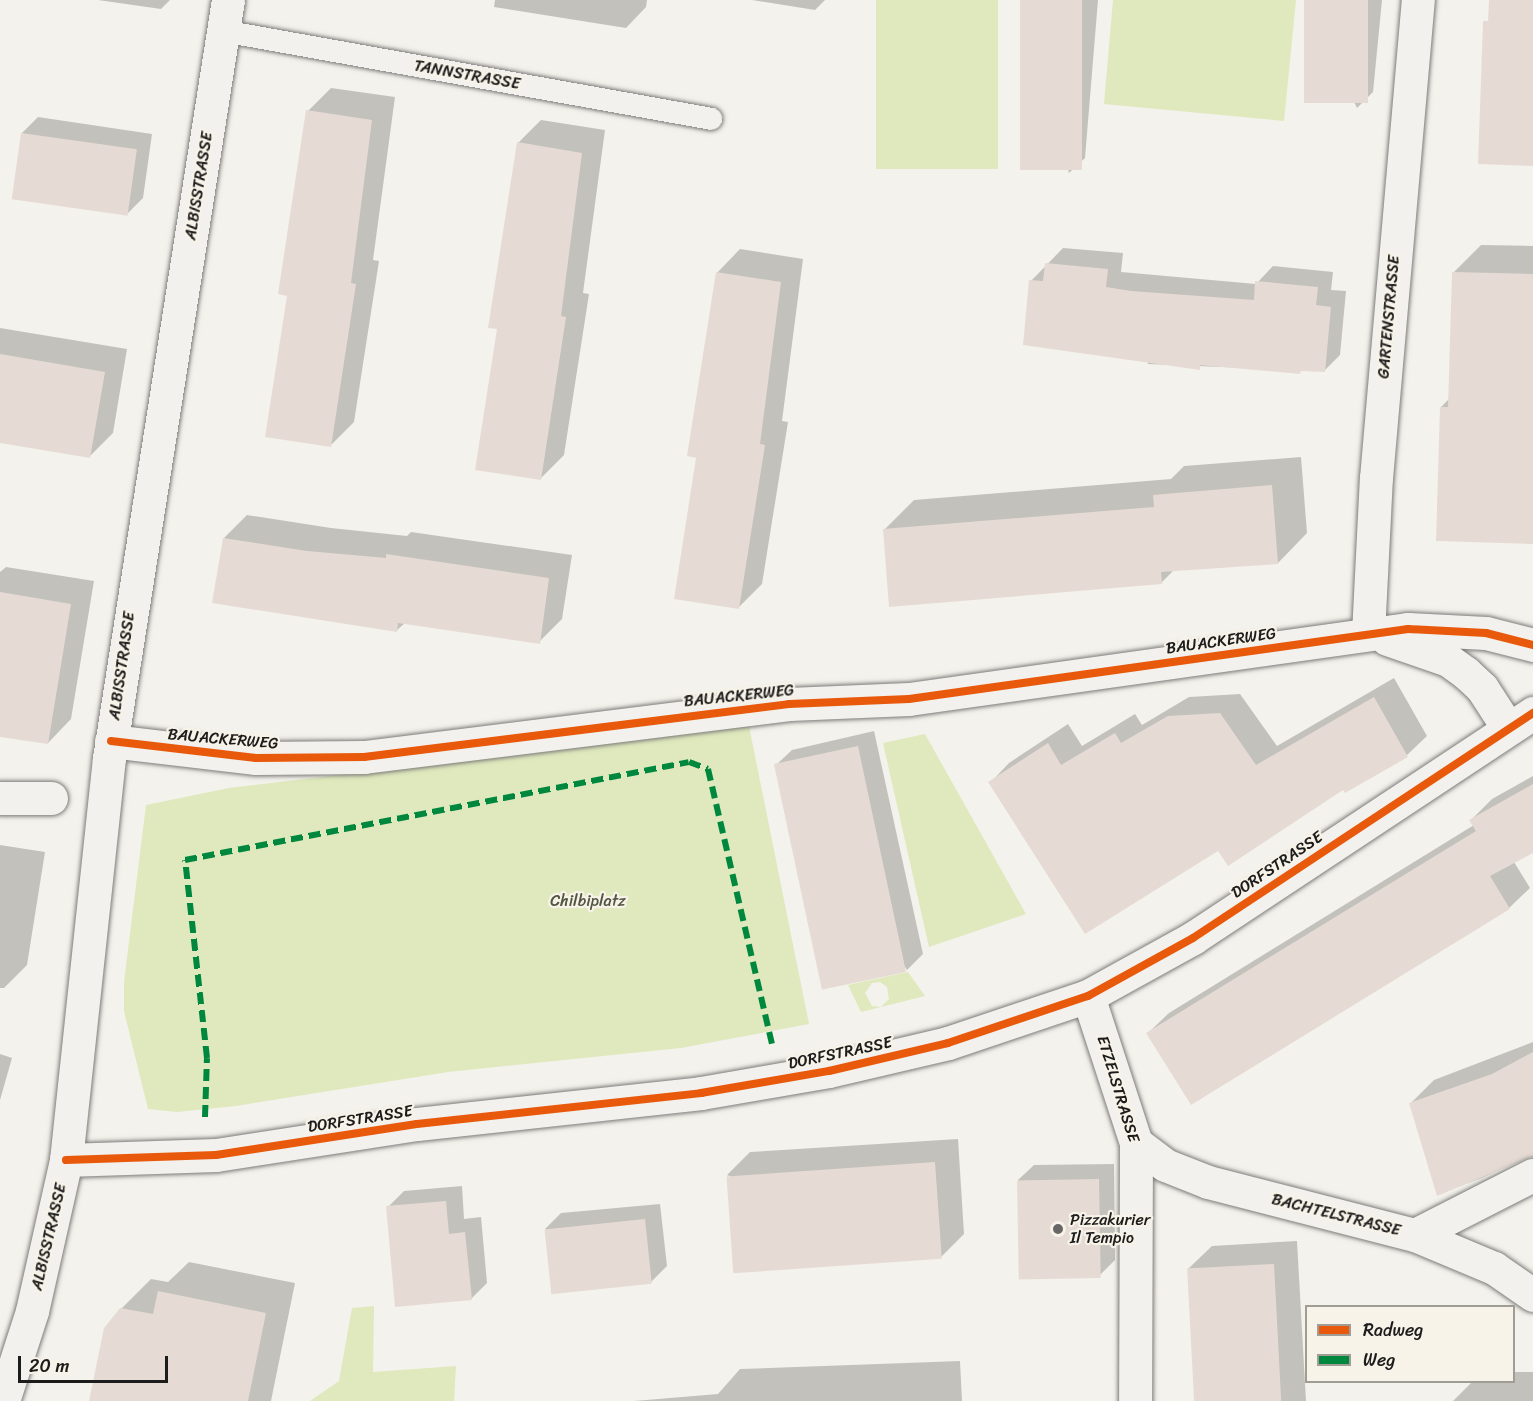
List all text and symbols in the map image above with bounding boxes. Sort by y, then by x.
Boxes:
street label: TANNSTRASSE [412,56,522,94]
street label: ALBISSTRASSE [181,131,217,241]
street label: GARTENSTRASSE [1374,255,1404,379]
street label: ALBISSTRASSE [105,611,139,721]
street label: BAUACKERWEG [1165,624,1277,658]
street label: BAUACKERWEG [683,681,795,711]
street label: BAUACKERWEG [167,725,279,753]
street label: DORFSTRASSE [1228,827,1326,903]
park label: Chilbiplatz [550,891,626,911]
street label: DORFSTRASSE [786,1033,894,1073]
street label: ETZELSTRASSE [1093,1033,1143,1145]
street label: DORFSTRASSE [306,1101,414,1137]
street label: ALBISSTRASSE [27,1182,71,1292]
street label: BACHTELSTRASSE [1270,1190,1402,1240]
place label: Pizzakurier Il Tempio [1070,1210,1150,1248]
marker: Pizzakurier Il Tempio [1051,1222,1065,1236]
legend [1305,1305,1515,1383]
text: Radweg [1363,1314,1423,1346]
scale bar [21,1344,171,1382]
text: Weg [1363,1344,1395,1376]
text: 20 m [29,1350,69,1382]

